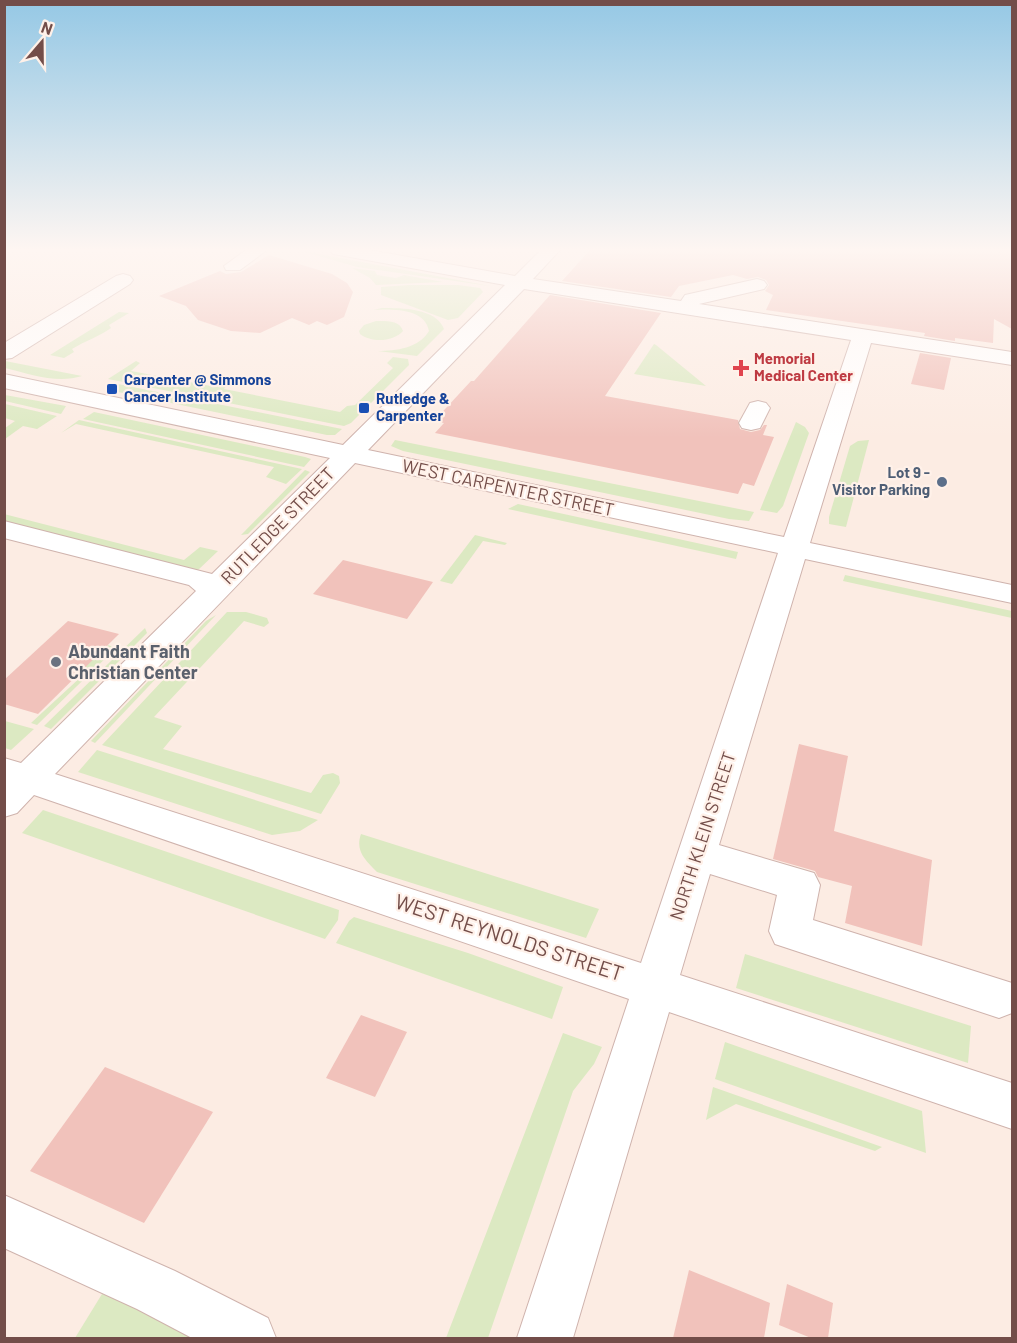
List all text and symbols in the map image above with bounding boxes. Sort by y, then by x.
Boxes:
north arrow [12,12,72,72]
text: N [39,17,56,38]
place label: Memorial Medical Center [754,349,853,384]
marker: Memorial Medical Center [732,359,750,377]
place label: Carpenter @ Simmons Cancer Institute [124,370,272,405]
marker: Carpenter @ Simmons Cancer Institute [105,382,119,396]
place label: Rutledge & Carpenter [376,389,450,424]
marker: Rutledge & Carpenter [357,401,371,415]
street label: WEST CARPENTER STREET [400,454,616,520]
street label: RUTLEDGE STREET [216,462,339,588]
place label: Lot 9 - Visitor Parking [832,463,930,498]
marker: Lot 9 - Visitor Parking [935,475,949,489]
place label: Abundant Faith Christian Center [68,640,198,683]
marker: Abundant Faith Christian Center [49,655,63,669]
street label: NORTH KLEIN STREET [664,749,740,923]
street label: WEST REYNOLDS STREET [392,888,627,985]

